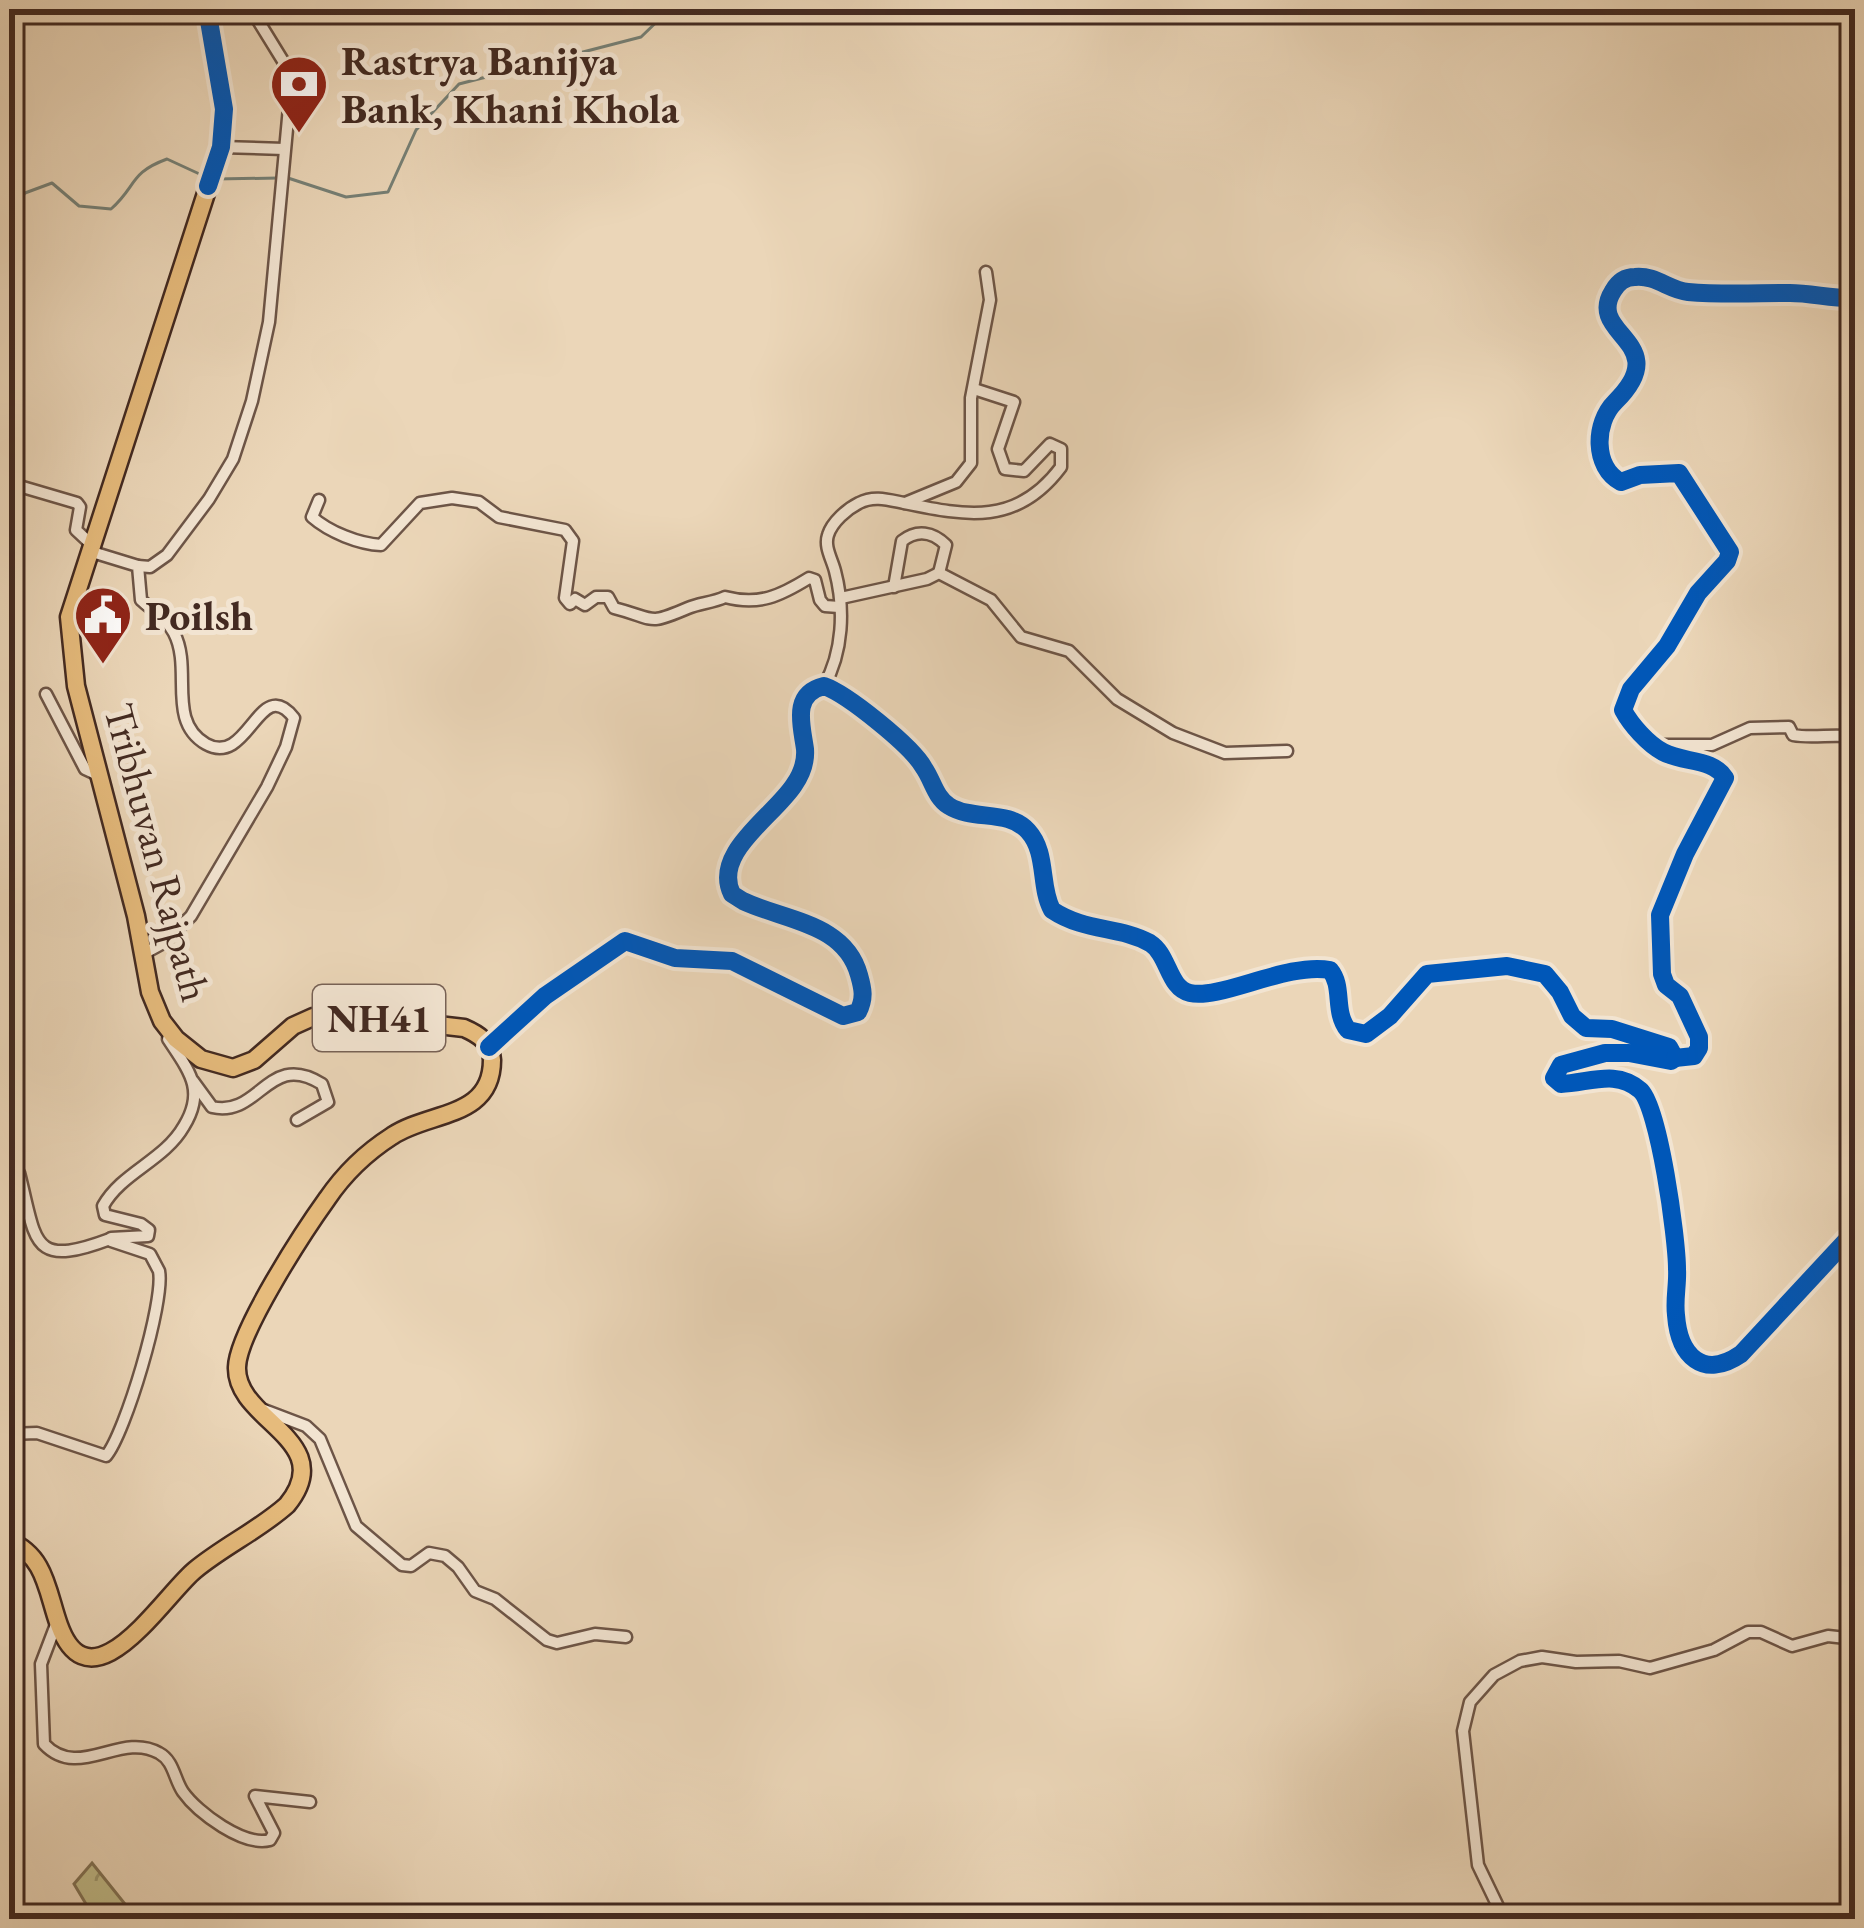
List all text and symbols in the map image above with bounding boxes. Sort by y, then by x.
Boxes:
place label: Rastrya Banijya Bank, Khani Khola [341,33,680,136]
bank icon: Rastrya Banijya Bank, Khani Khola [268,53,330,135]
public building icon: Poilsh [72,584,134,666]
place label: Poilsh [145,588,253,643]
street label: Tribhuvan Rajpath [91,697,224,1007]
road number: NH41 [313,985,445,1051]

